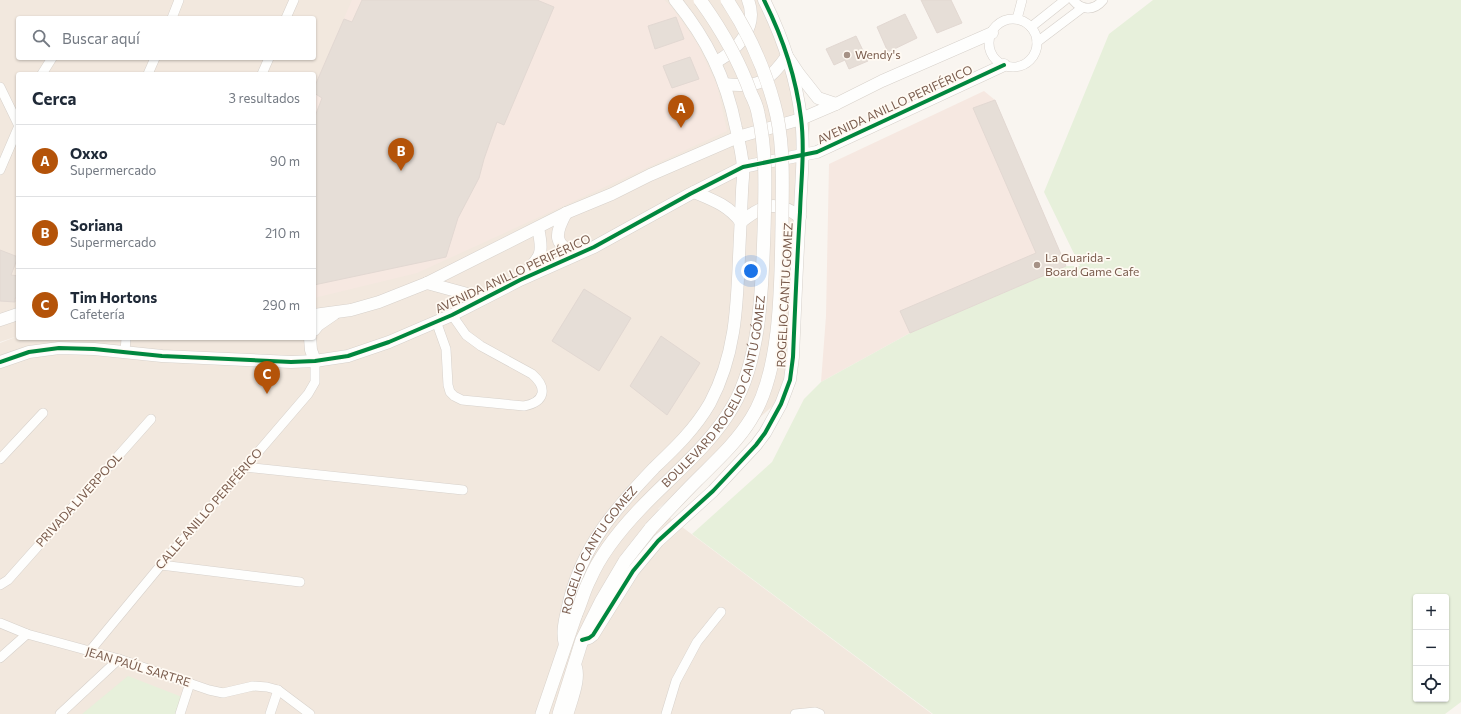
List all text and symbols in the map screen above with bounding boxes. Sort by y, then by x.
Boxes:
search box [16,16,316,60]
icon: search [30,27,52,49]
text: Buscar aquí [62,29,140,47]
place label: Wendy's [855,47,901,61]
marker: Wendy's [842,50,852,60]
street label: AVENIDA ANILLO PERIFÉRICO [815,62,975,146]
text: Cerca [32,88,77,109]
text: 3 resultados [229,90,300,106]
pin: A [668,95,694,128]
pin: B [388,138,414,171]
text: Oxxo [70,144,108,162]
text: A [40,153,50,169]
text: 90 m [270,153,300,169]
text: Supermercado [70,162,156,178]
text: Soriana [70,216,123,234]
street label: ROGELIO CANTU GOMEZ [773,222,795,368]
text: B [41,225,49,241]
text: 210 m [265,225,300,241]
street label: AVENIDA ANILLO PERIFÉRICO [433,231,593,315]
text: Supermercado [70,234,156,250]
place label: La Guarida - Board Game Cafe [1045,250,1139,278]
marker: La Guarida - Board Game Cafe [1032,260,1042,270]
your location [741,261,761,281]
text: Tim Hortons [70,288,157,306]
street label: BOULEVARD ROGELIO CANTÚ GÓMEZ [658,295,767,490]
text: C [41,297,49,313]
text: 290 m [263,297,300,313]
text: Cafetería [70,306,125,322]
pin: C [254,361,280,394]
street label: CALLE ANILLO PERIFÉRICO [152,445,265,572]
street label: PRIVADA LIVERPOOL [32,449,124,549]
street label: ROGELIO CANTU GOMEZ [558,483,639,615]
map controls [1413,594,1449,702]
button: + [1413,594,1449,630]
button: − [1413,630,1449,666]
street label: JEAN PAÚL SARTRE [84,643,192,690]
button: locate [1413,666,1449,702]

